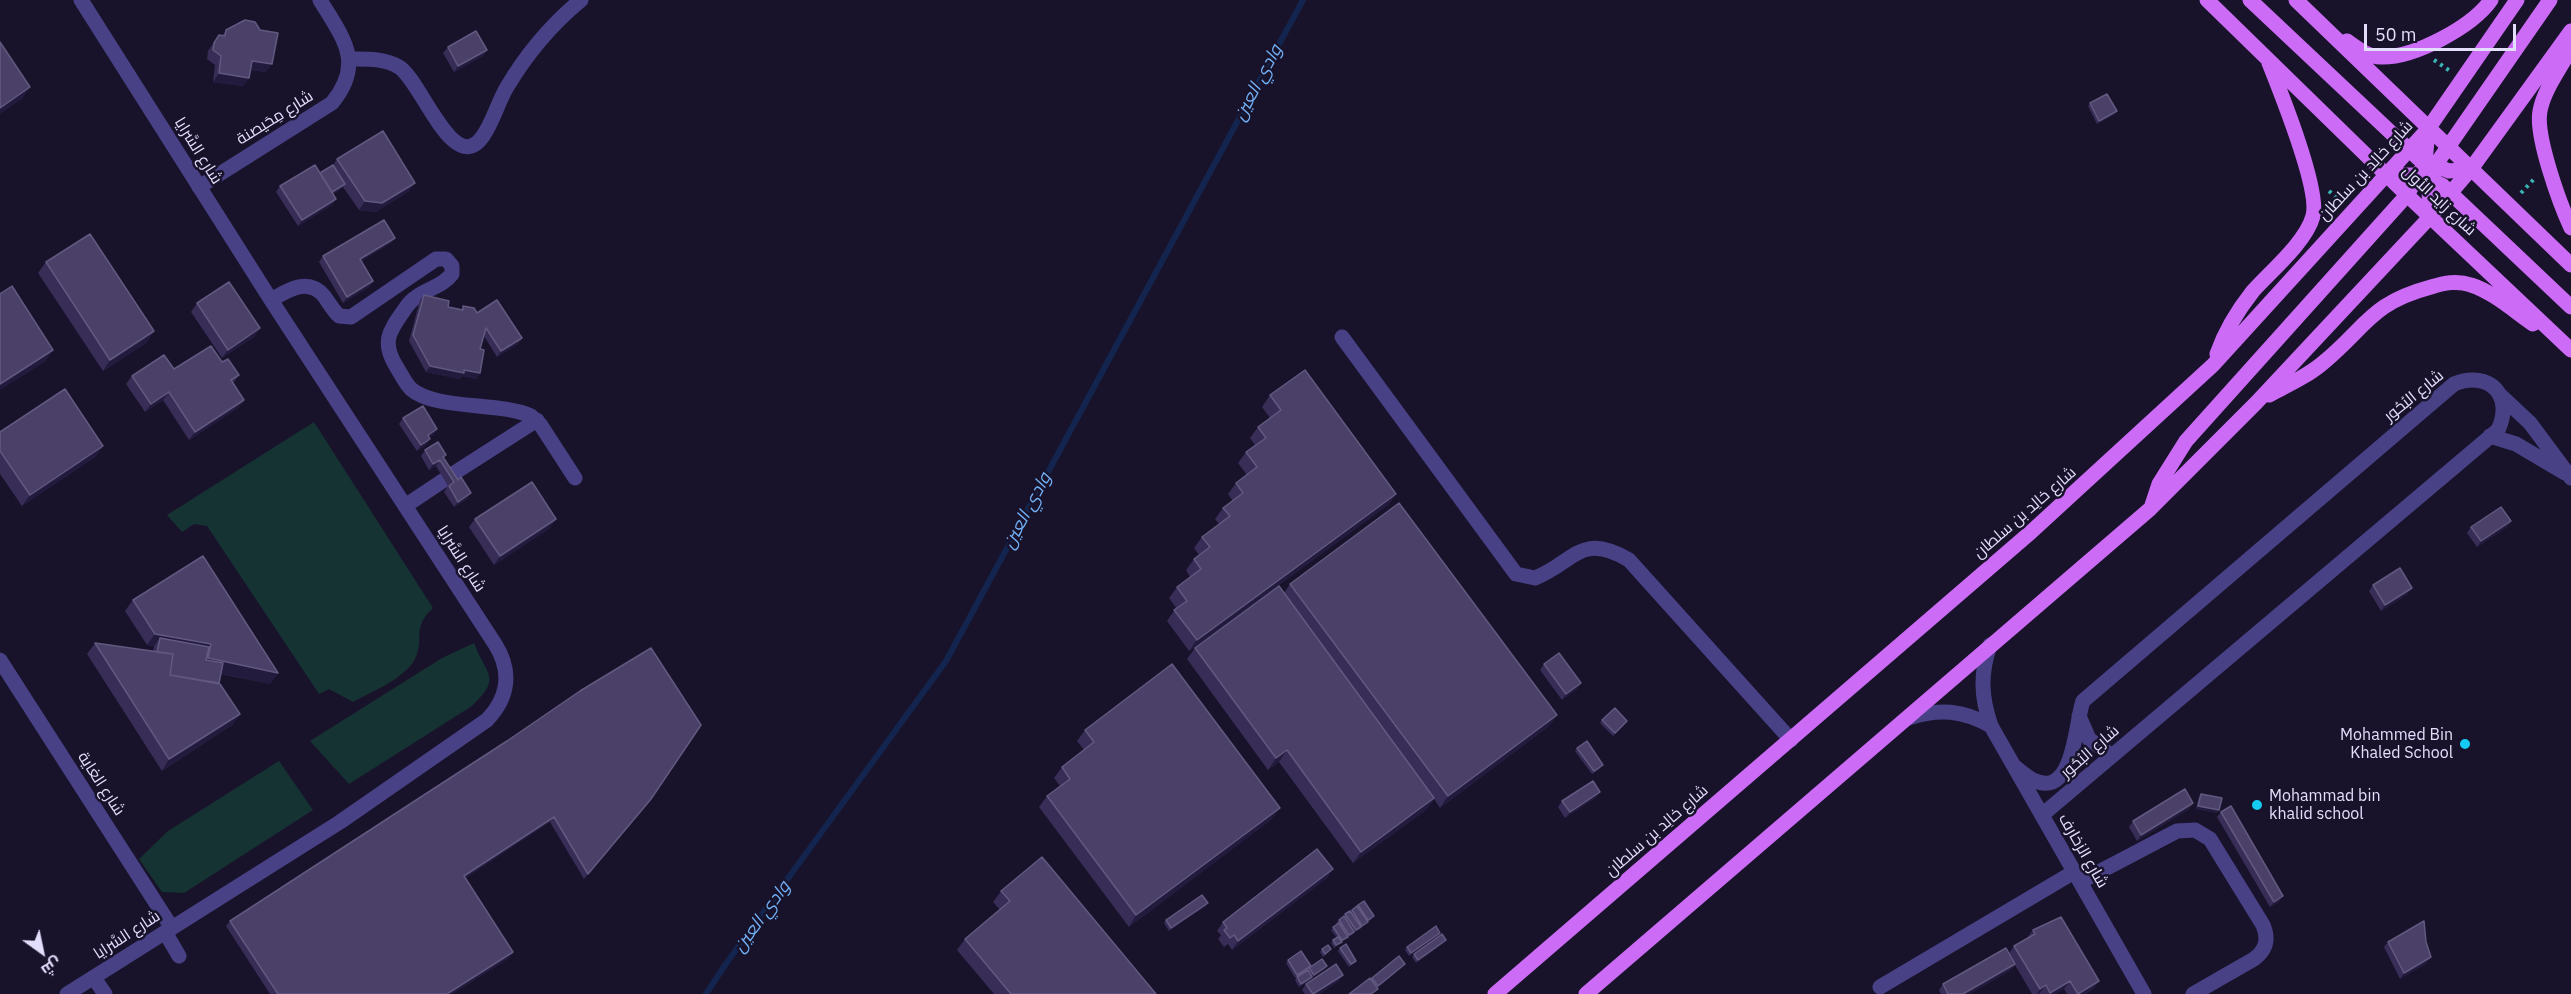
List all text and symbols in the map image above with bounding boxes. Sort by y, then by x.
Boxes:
scale bar [2367,12,2518,50]
text: 50 m [2375,23,2417,46]
water label: وادي العين [1229,41,1287,125]
street label: شارع مِحَيصنة [233,87,317,149]
street label: شارع السَّرايا [170,114,226,188]
street label: شارع خالِد بن سلطان [2315,117,2417,225]
street label: شارع زايد الأول [2398,162,2480,240]
street label: شارع البُحُور [2380,366,2448,426]
street label: شارع خالِد بن سلطان [1970,463,2080,563]
water label: وادي العين [998,469,1056,553]
street label: شارع السَّرايا [433,522,489,596]
street label: شارع البُحُور [2057,721,2123,783]
place label: Mohammed Bin Khaled School [2340,725,2453,763]
marker: Mohammed Bin Khaled School [2458,737,2472,751]
street label: شارع الغاية [73,749,129,819]
street label: شارع خالِد بن سلطان [1602,781,1712,881]
place label: Mohammad bin khalid school [2269,786,2380,824]
marker: Mohammad bin khalid school [2250,798,2264,812]
street label: شارع الزخارف [2054,810,2112,892]
water label: وادي العين [729,877,795,957]
street label: شارع السَّرايا [90,907,164,963]
north arrow [12,922,72,982]
text: ش [38,953,66,981]

